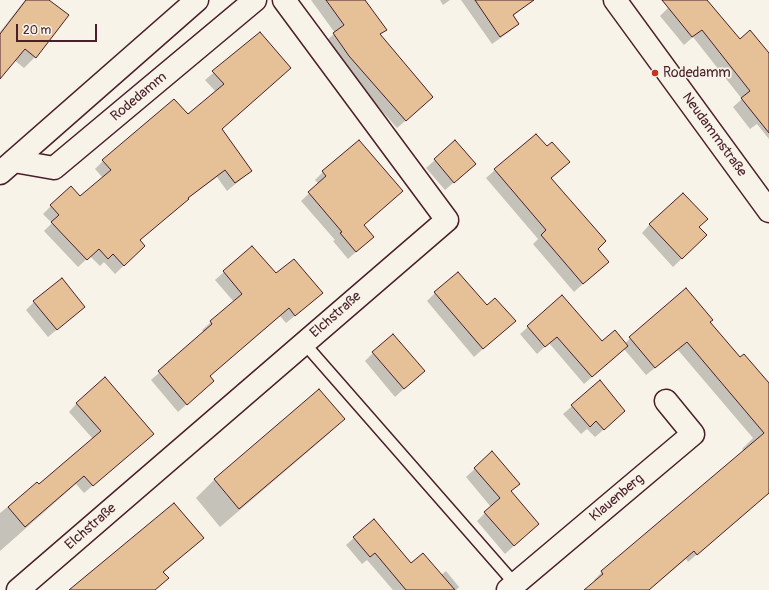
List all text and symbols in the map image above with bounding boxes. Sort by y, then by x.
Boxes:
scale bar [18,16,99,42]
text: 20 m [23,23,51,38]
place label: Rodedamm [663,65,731,81]
marker: Rodedamm [650,68,660,78]
street label: Rodedamm [108,69,170,125]
street label: Neudammstraße [678,90,750,180]
street label: Elchstraße [307,288,365,342]
street label: Klauenberg [587,471,647,525]
street label: Elchstraße [62,500,120,554]

